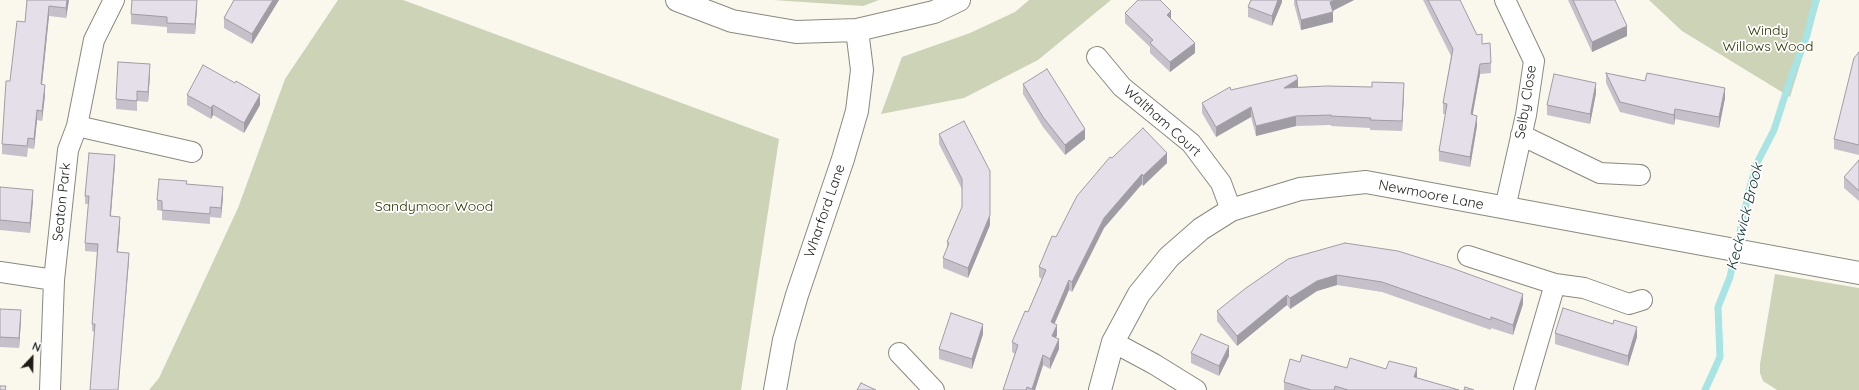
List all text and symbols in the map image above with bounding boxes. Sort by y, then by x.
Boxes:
park label: Windy Willows Wood [1723,23,1813,56]
street label: Selby Close [1512,64,1540,140]
street label: Waltham Court [1120,82,1204,160]
street label: Seaton Park [50,162,74,242]
street label: Wharford Lane [801,162,849,260]
water label: Keckwick Brook [1723,162,1767,272]
street label: Newmoore Lane [1377,177,1485,213]
park label: Sandymoor Wood [375,199,493,215]
north arrow [12,338,52,378]
text: N [30,339,43,355]

